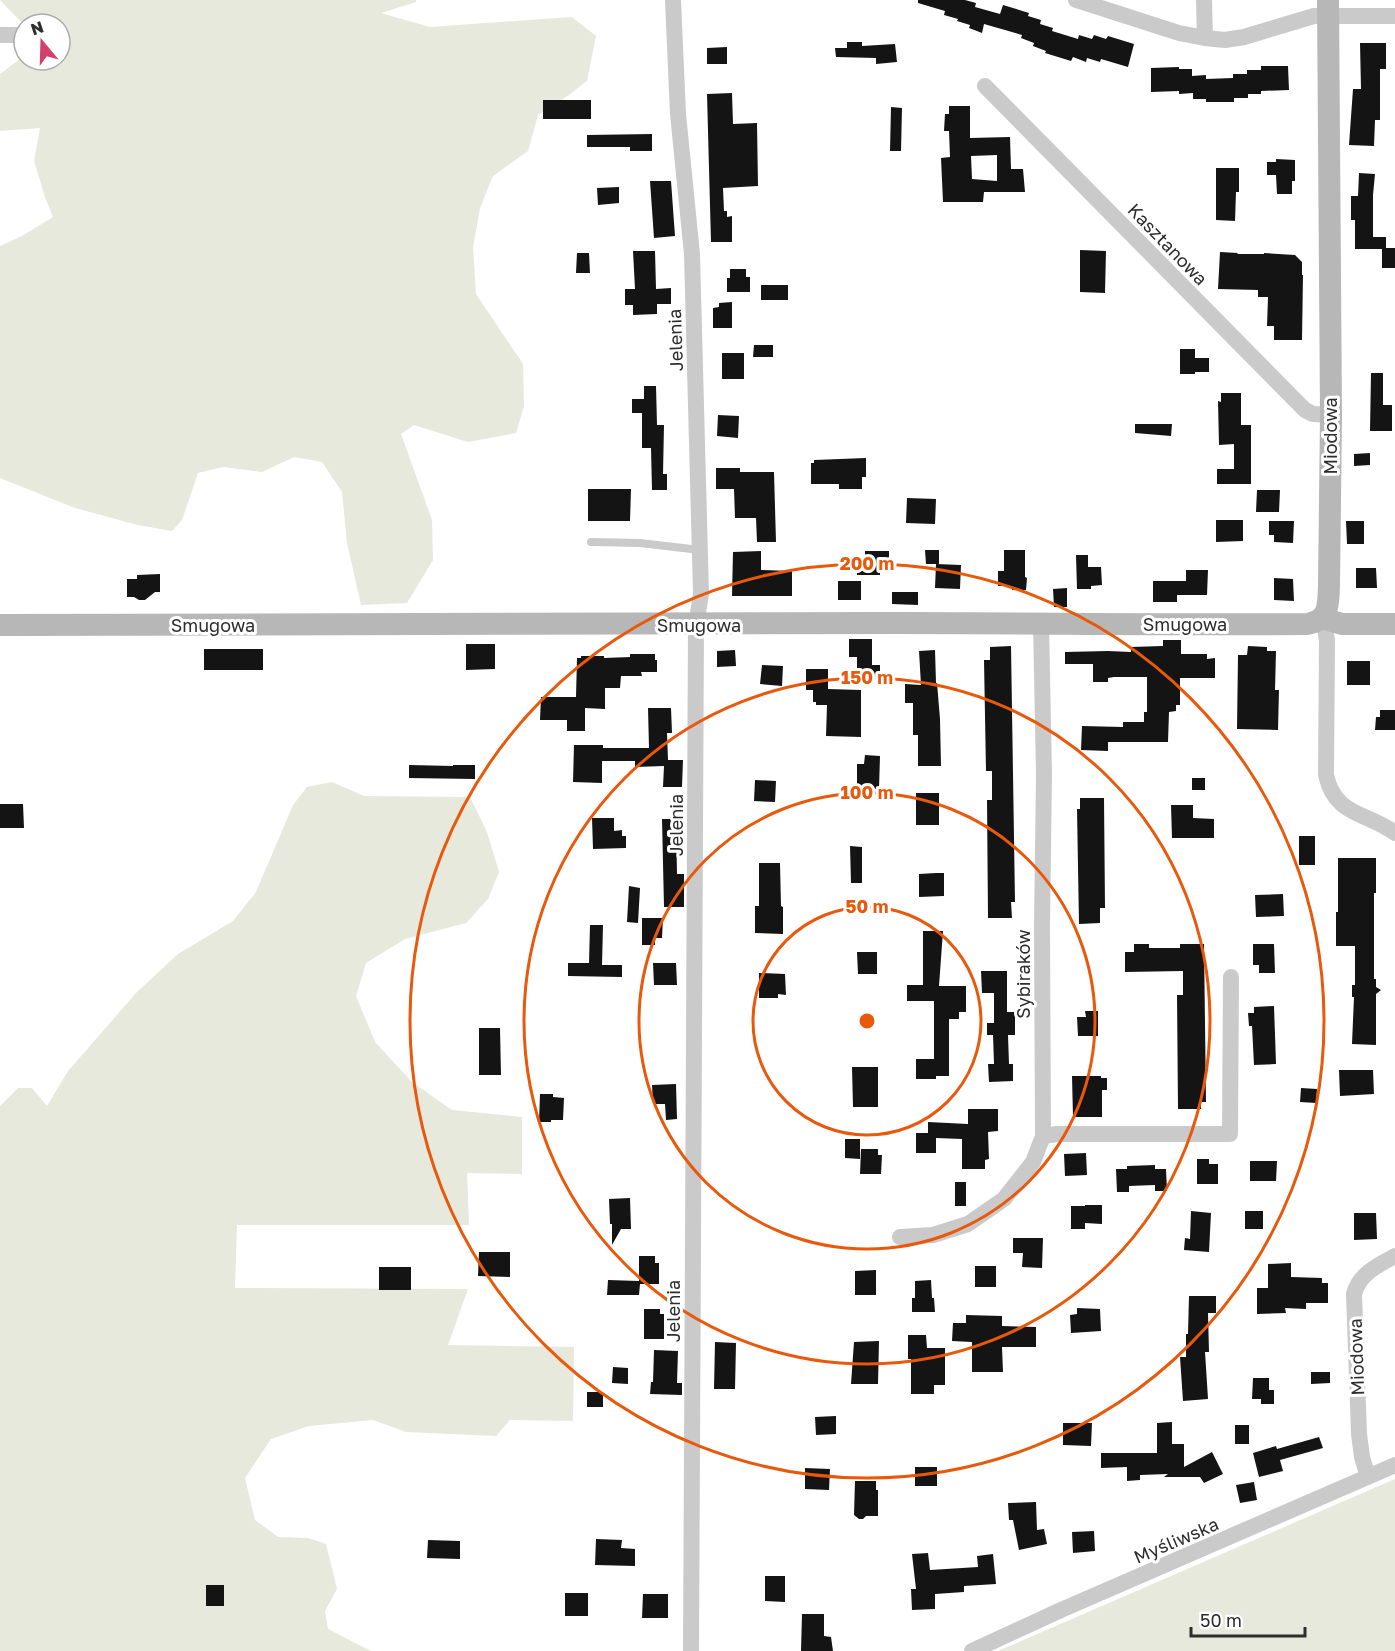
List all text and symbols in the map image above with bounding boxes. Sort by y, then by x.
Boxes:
north arrow [12,12,72,72]
text: N [28,16,46,39]
street label: Kasztanowa [1124,199,1212,289]
street label: Jelenia [663,308,687,372]
street label: Miodowa [1319,397,1341,475]
text: 200 m [840,552,894,574]
street label: Smugowa [1143,613,1227,635]
street label: Smugowa [171,614,255,636]
street label: Smugowa [657,614,741,636]
text: 150 m [841,666,893,688]
text: 100 m [841,781,893,803]
street label: Jelenia [665,794,687,856]
text: 50 m [846,895,888,917]
street label: Sybiraków [1012,929,1034,1019]
centre of rings [857,1011,877,1031]
street label: Jelenia [662,1280,684,1342]
street label: Miodowa [1344,1318,1368,1396]
street label: Myśliwska [1130,1512,1222,1568]
scale bar [1191,1600,1305,1638]
text: 50 m [1200,1609,1242,1631]

